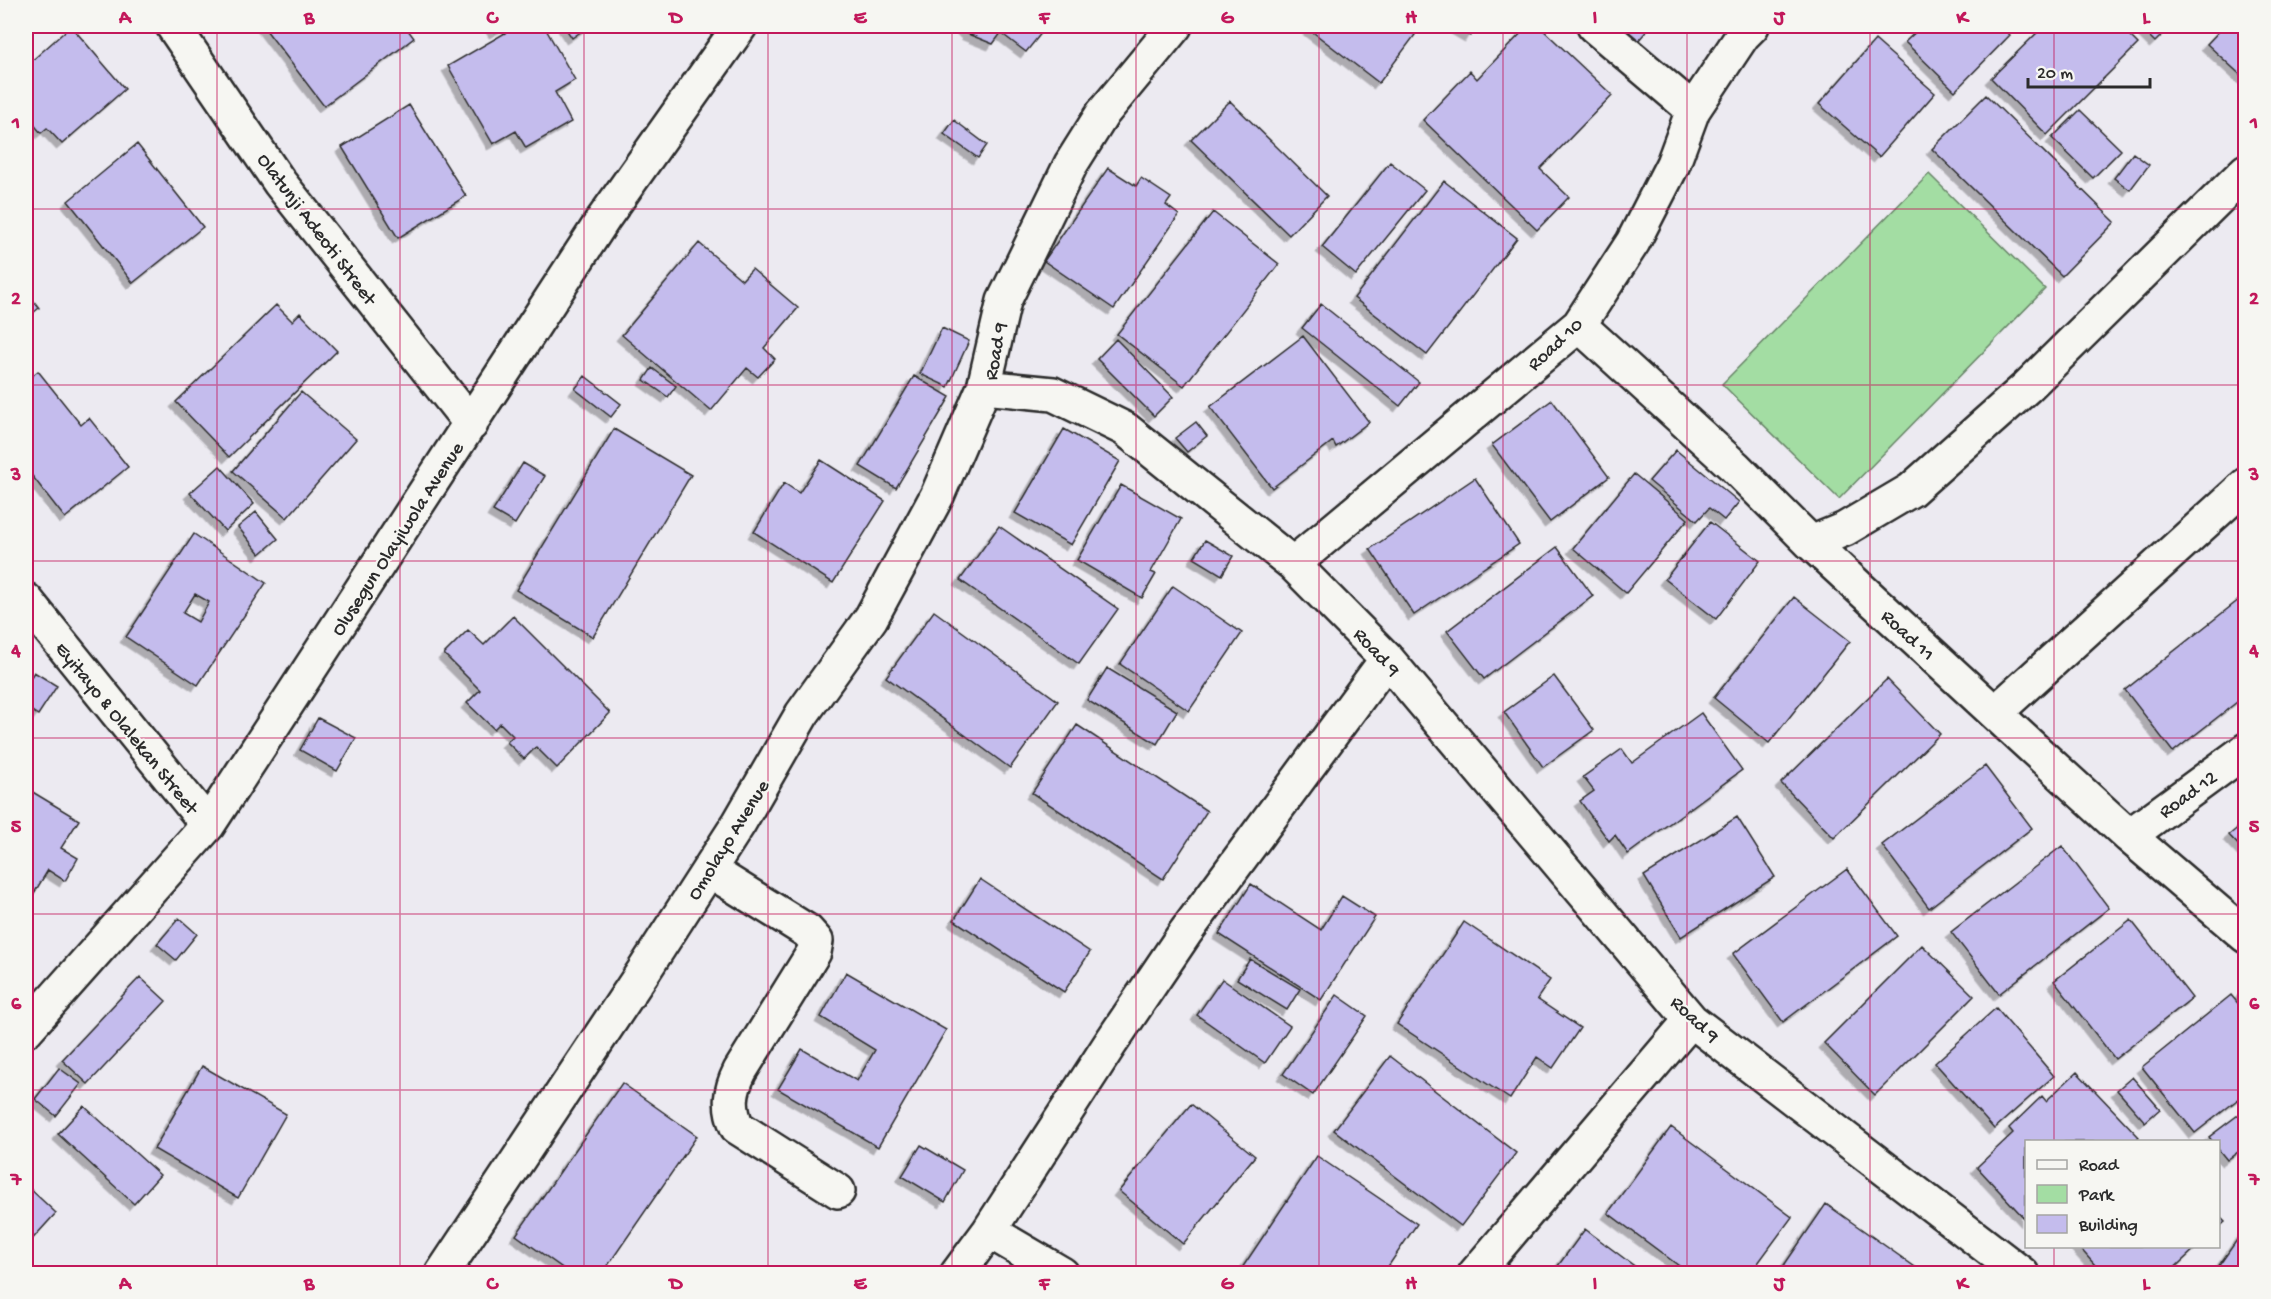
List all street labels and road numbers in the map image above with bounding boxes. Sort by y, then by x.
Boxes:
street label: Olatunji Adeoti Street [251,150,381,312]
street label: Road 10 [1524,314,1589,377]
street label: Road 9 [981,321,1014,382]
street label: Olusegun Olayiwola Avenue [328,438,471,641]
street label: Road 11 [1875,606,1938,667]
street label: Road 9 [1347,624,1404,683]
street label: Eyitayo & Olalekan Street [49,639,203,821]
street label: Road 12 [2155,767,2223,825]
street label: Omolayo Avenue [684,776,776,905]
street label: Road 9 [1664,992,1723,1049]

